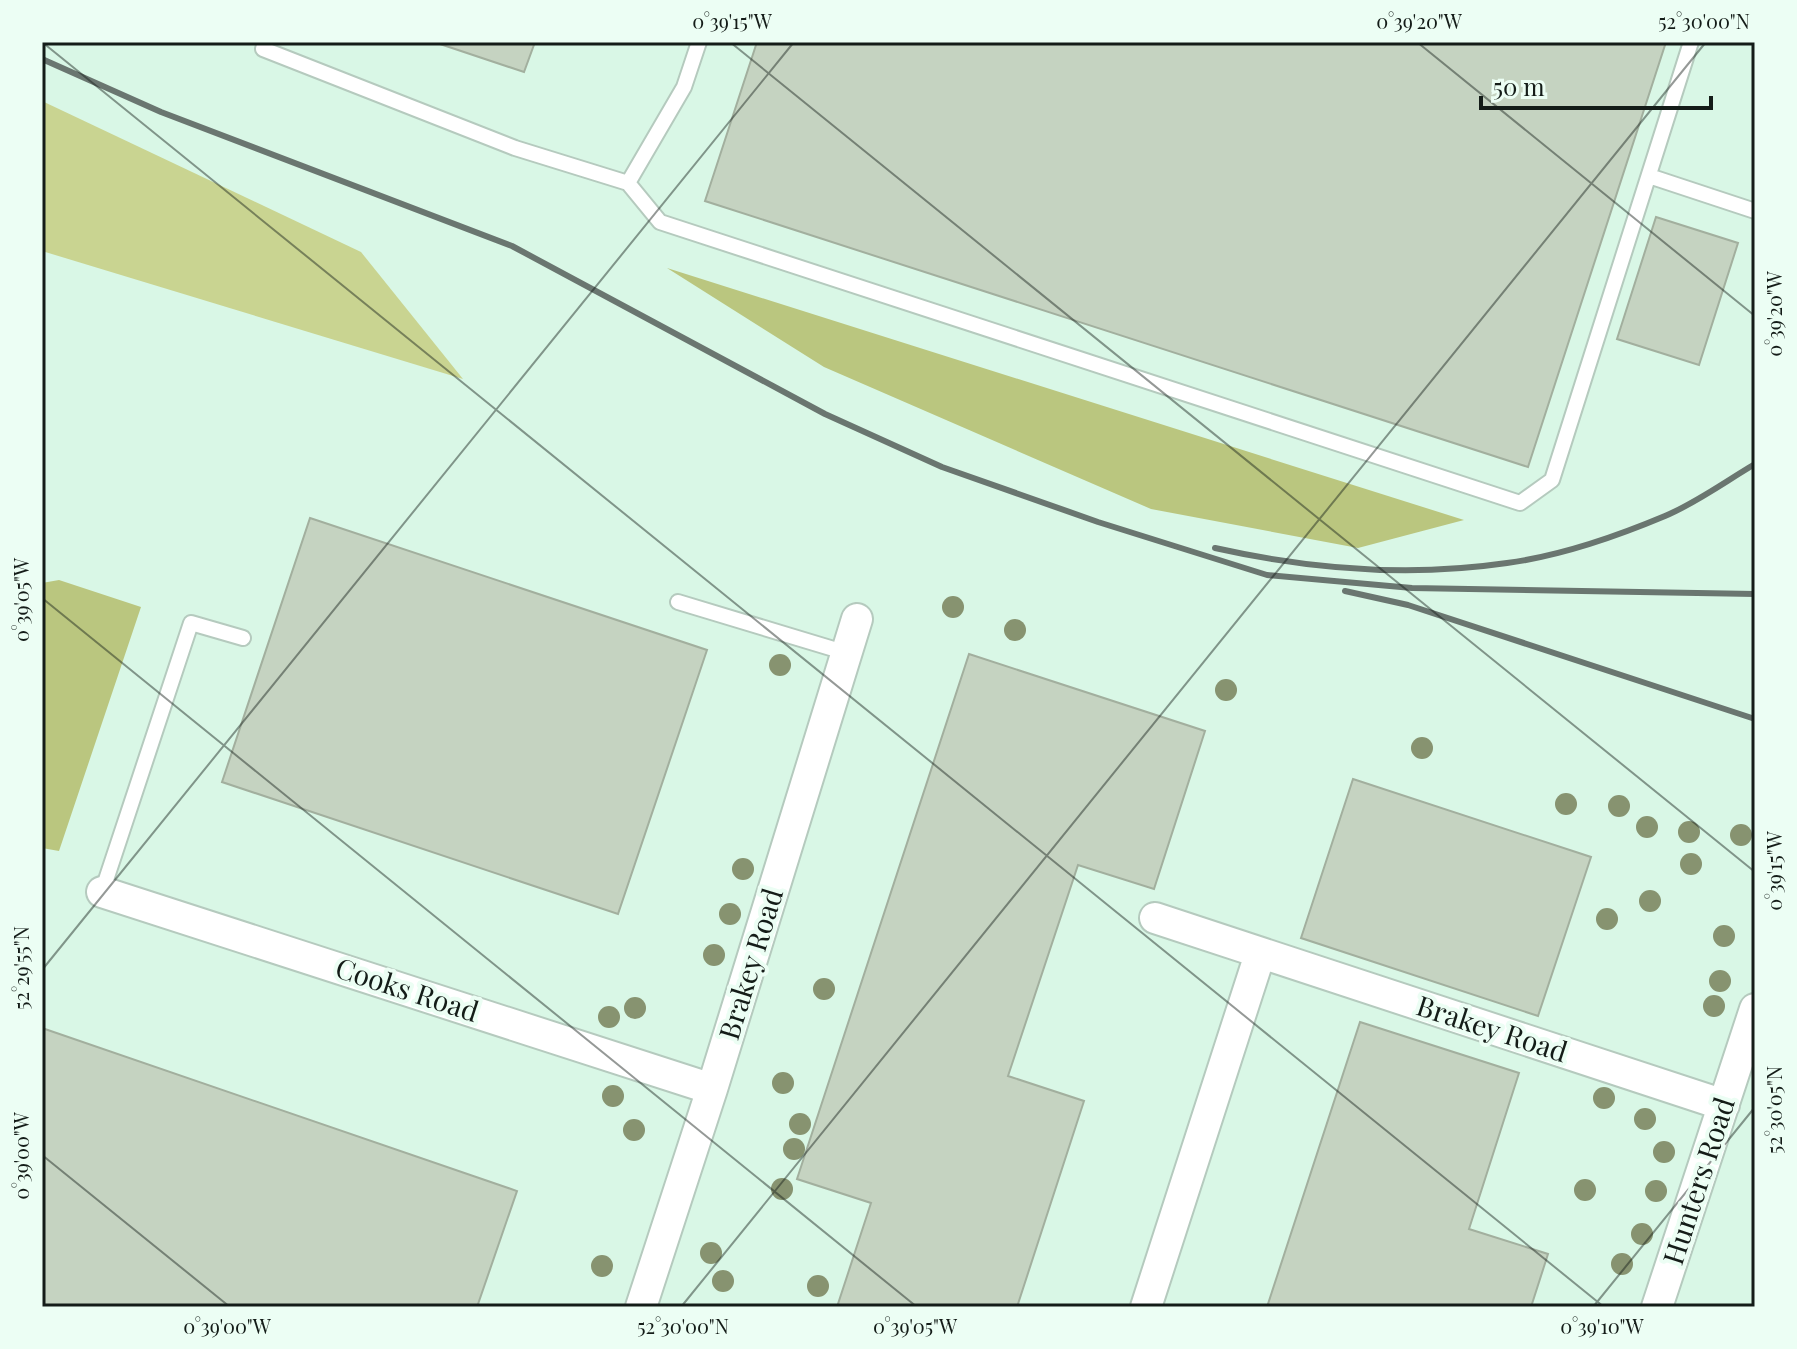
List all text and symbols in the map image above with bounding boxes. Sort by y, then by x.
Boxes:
text: 0°39'15"W [692,7,773,34]
text: 0°39'20"W [1376,7,1463,34]
text: 52°30'00"N [1658,7,1750,34]
scale bar [1481,60,1711,110]
text: 50 m [1493,70,1545,102]
text: 0°39'20"W [1760,270,1787,357]
text: 0°39'05"W [7,557,34,642]
text: 0°39'15"W [1760,830,1787,911]
street label: Brakey Road [709,883,790,1044]
text: 52°29'55"N [7,926,34,1010]
street label: Cooks Road [331,948,484,1029]
street label: Brakey Road [1412,986,1572,1069]
text: 52°30'05"N [1760,1066,1787,1154]
street label: Hunters Road [1653,1092,1742,1269]
text: 0°39'00"W [7,1111,34,1200]
text: 0°39'00"W [183,1312,272,1339]
text: 52°30'00"N [637,1312,729,1339]
text: 0°39'05"W [873,1312,958,1339]
text: 0°39'10"W [1560,1312,1645,1339]

